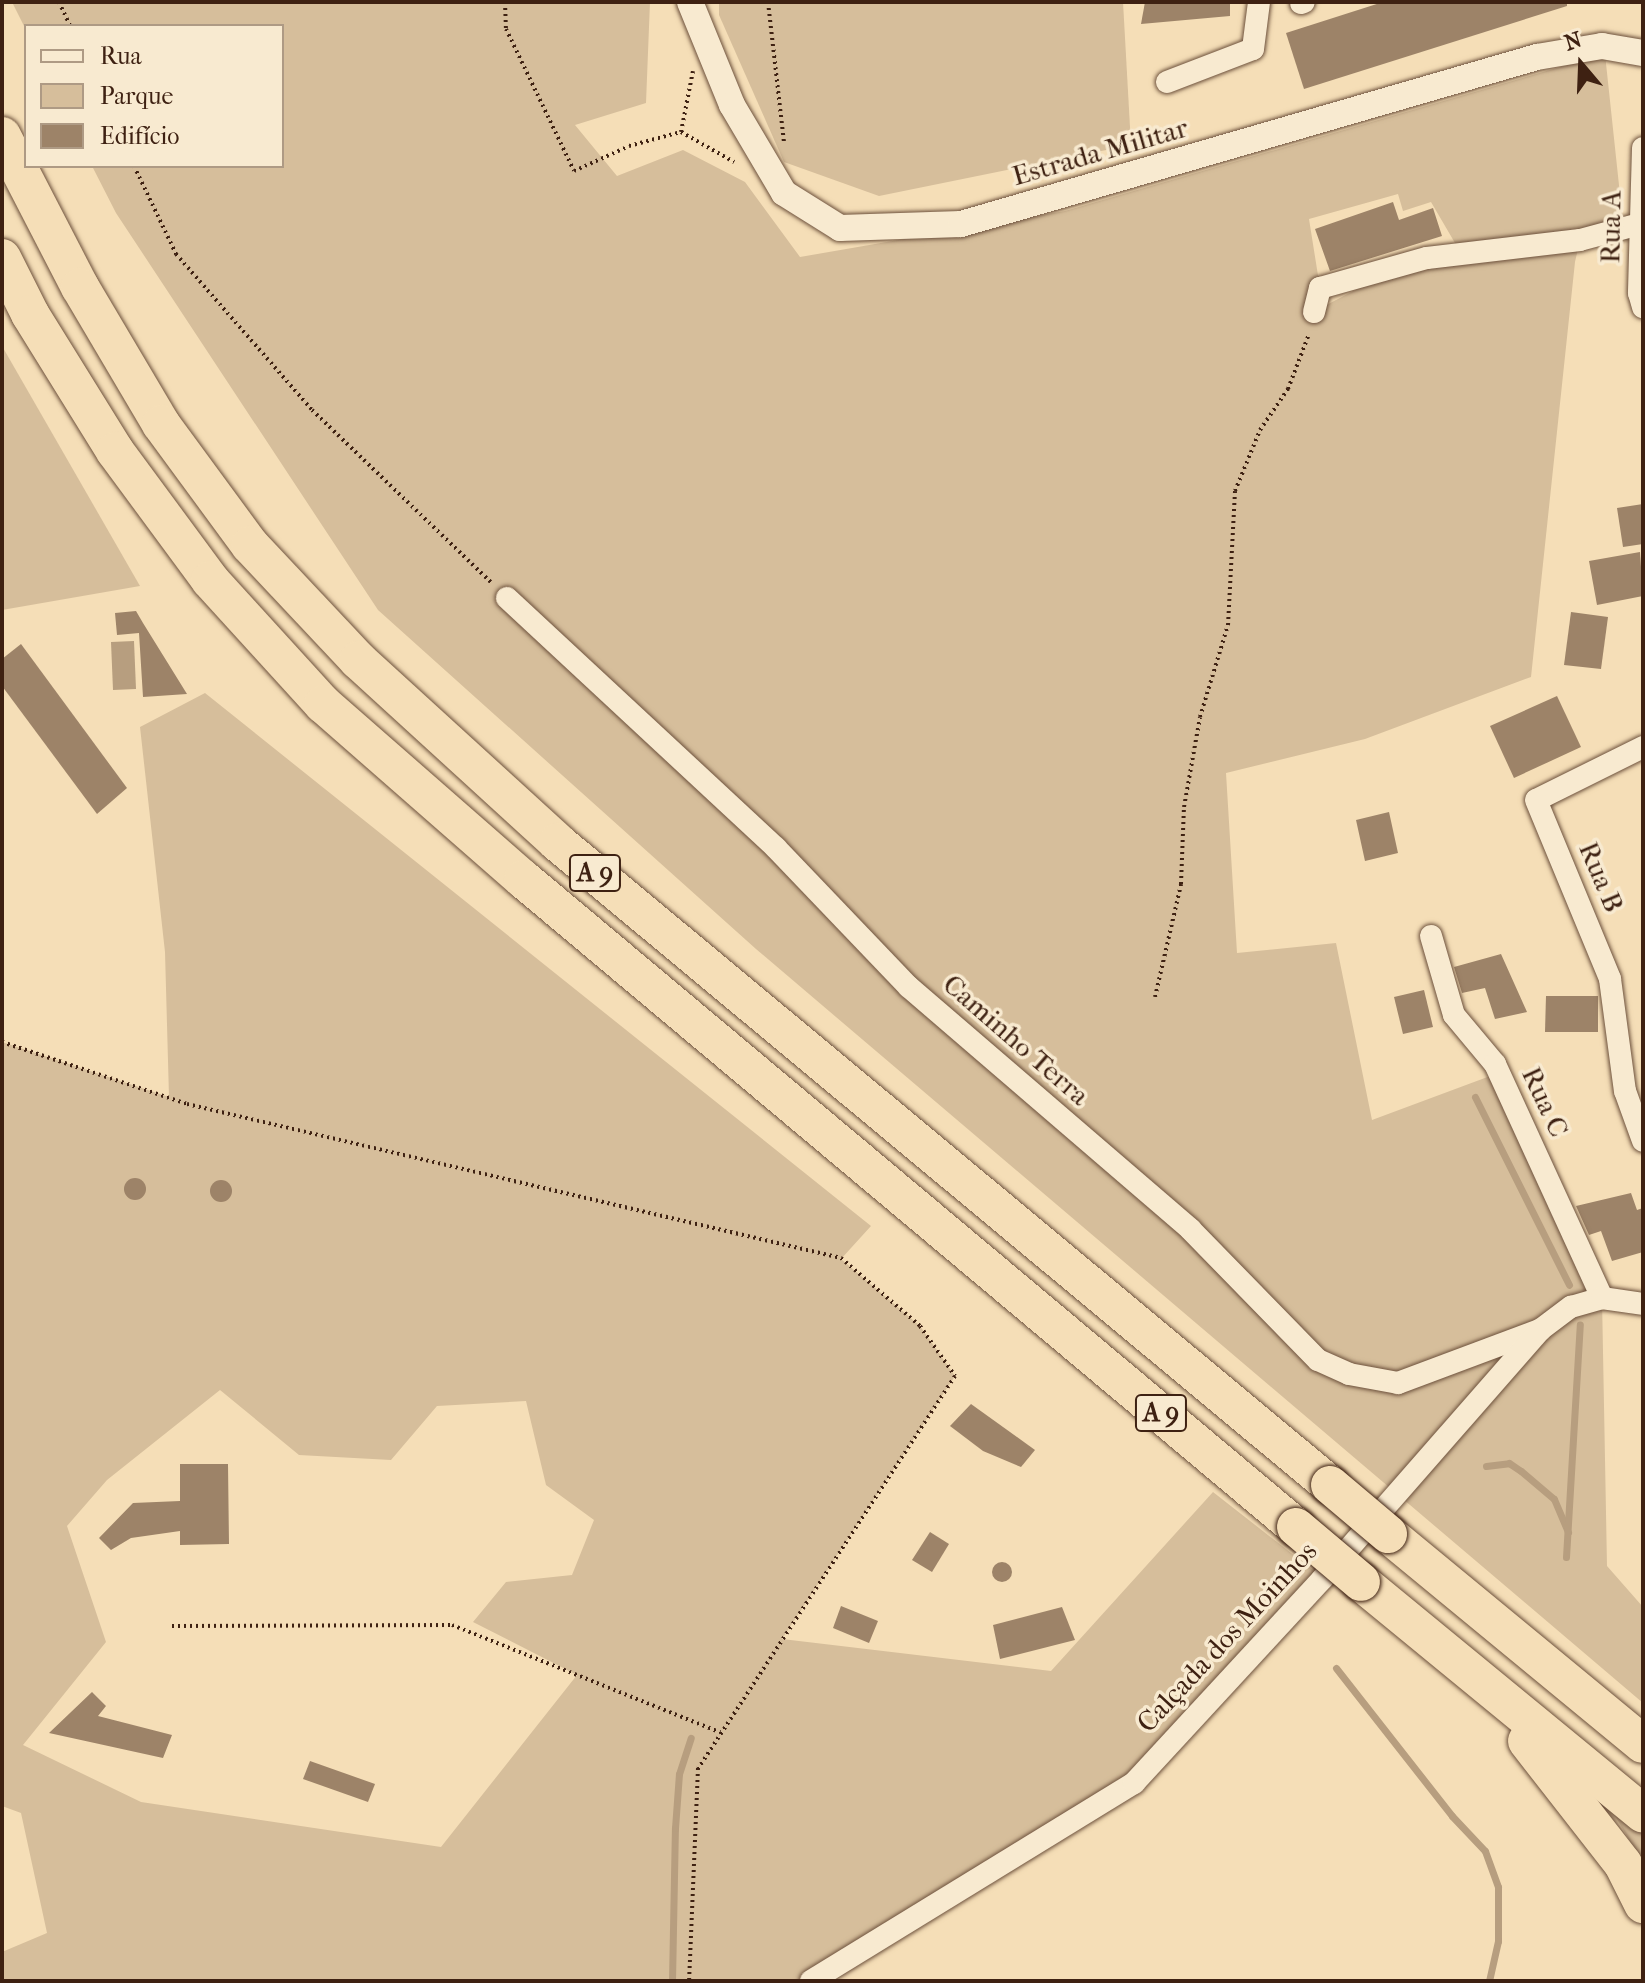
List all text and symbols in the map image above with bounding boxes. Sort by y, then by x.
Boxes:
legend [24,24,284,168]
north arrow [1541,24,1621,104]
text: N [1561,26,1585,56]
text: Rua [100,42,142,70]
text: Parque [100,82,173,110]
street label: Estrada Militar [1008,111,1192,193]
text: Edifício [100,122,179,150]
street label: Rua A [1594,190,1628,264]
street label: Rua B [1571,837,1631,917]
road number: A 9 [567,851,623,895]
street label: Caminho Terra [936,967,1096,1113]
street label: Rua C [1514,1062,1576,1142]
road number: A 9 [1133,1391,1189,1435]
street label: Calçada dos Moinhos [1130,1535,1324,1739]

